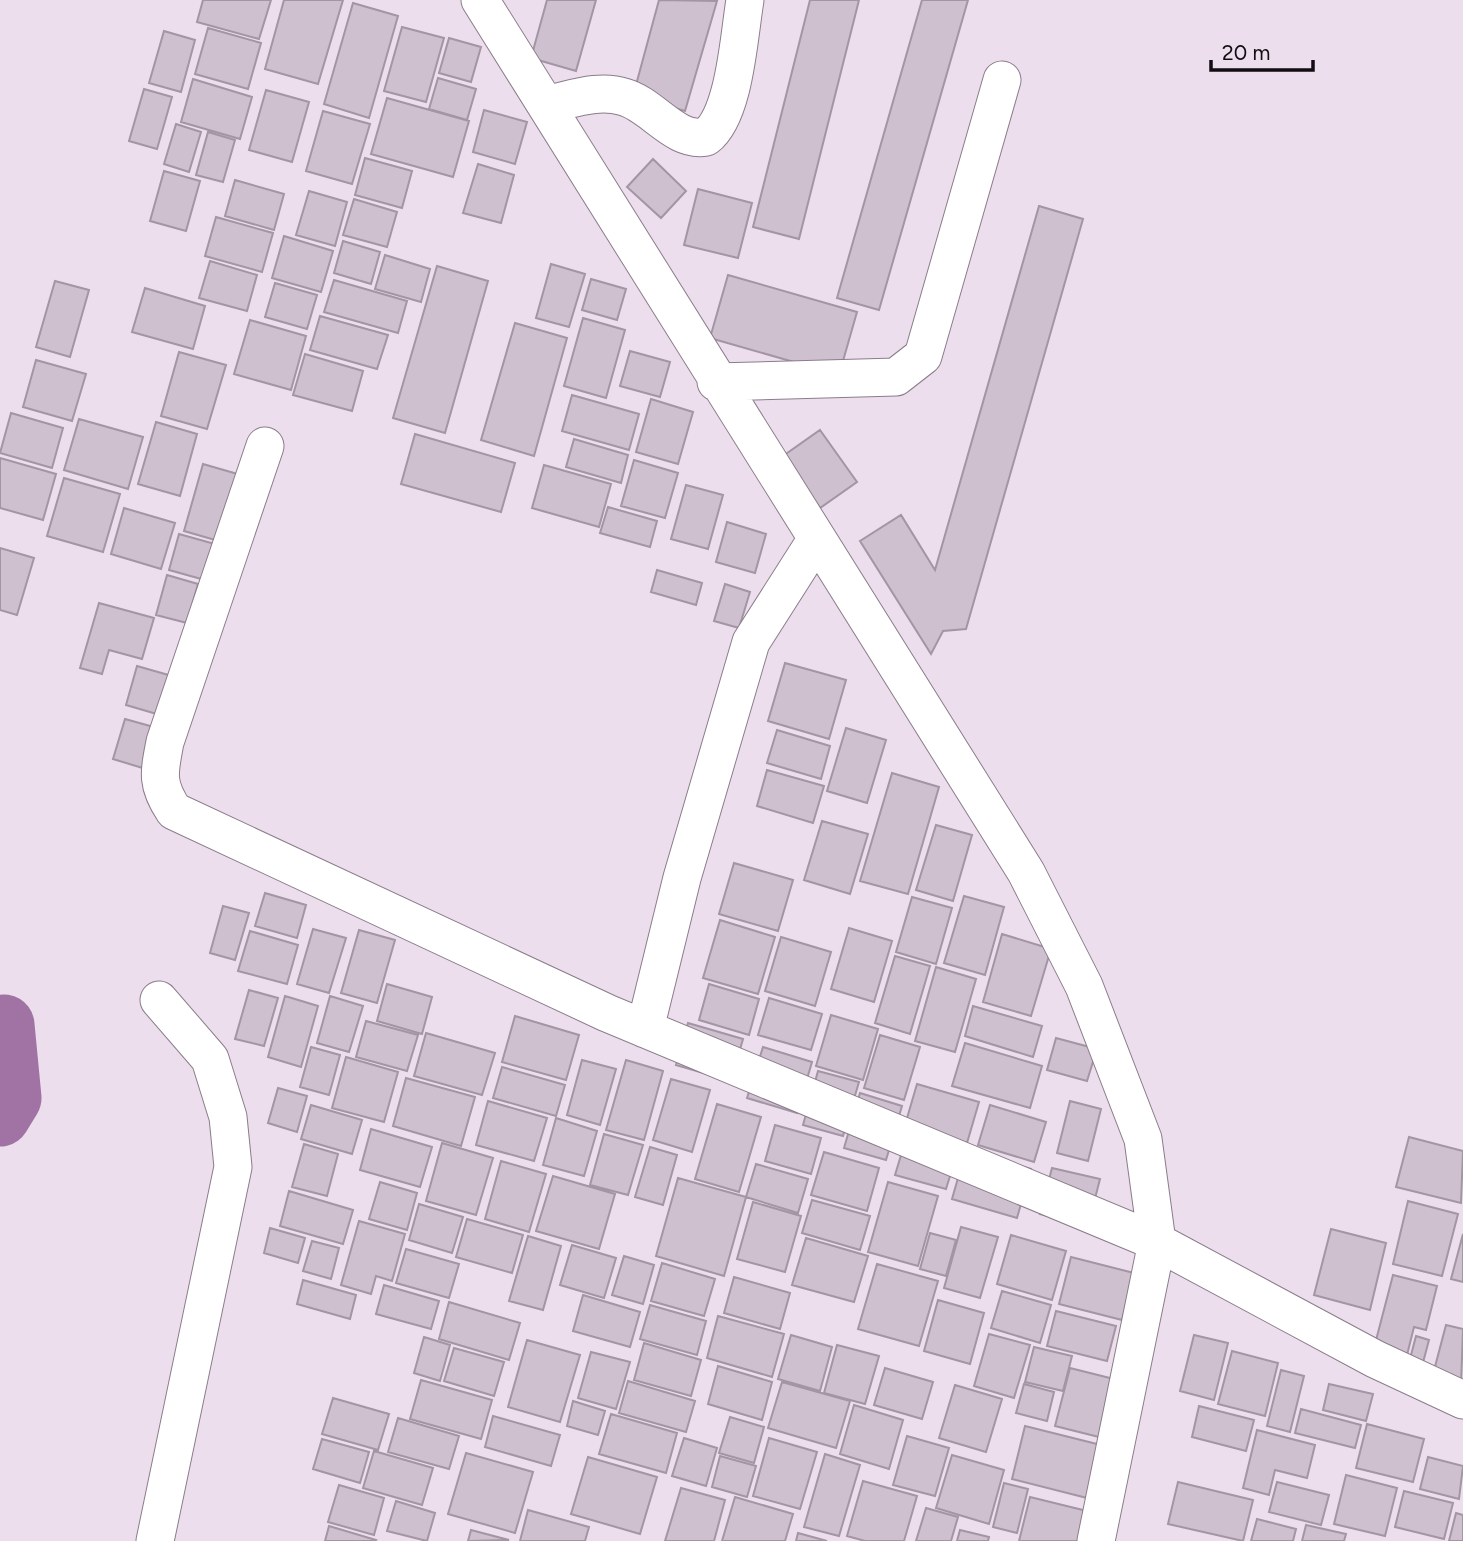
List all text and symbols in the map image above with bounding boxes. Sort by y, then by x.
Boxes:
scale bar [1211,28,1312,72]
text: 20 m [1222,40,1270,65]

